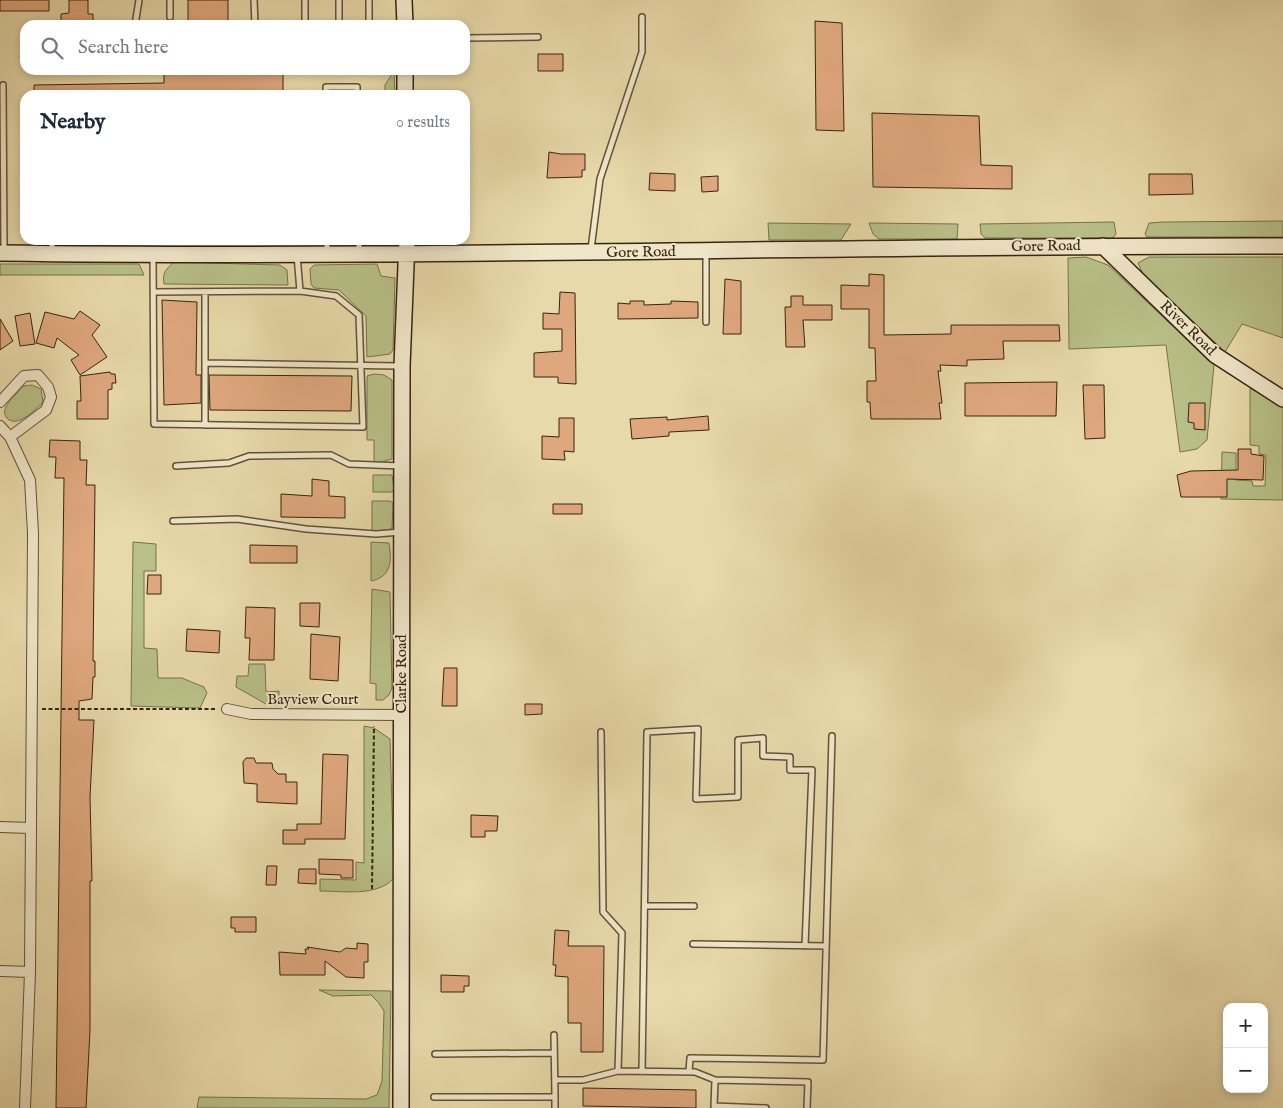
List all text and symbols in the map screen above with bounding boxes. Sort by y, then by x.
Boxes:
search box [20,20,470,75]
icon: search [38,34,66,62]
text: Search here [78,36,169,60]
text: Nearby [40,109,105,136]
text: 0 results [396,113,450,133]
street label: Gore Road [1011,236,1082,256]
street label: Gore Road [606,242,677,262]
street label: River Road [1156,296,1221,360]
street label: Clarke Road [392,634,411,713]
street label: Bayview Court [267,690,359,709]
map controls [1223,1003,1268,1093]
button: + [1223,1003,1268,1048]
button: − [1223,1048,1268,1093]

